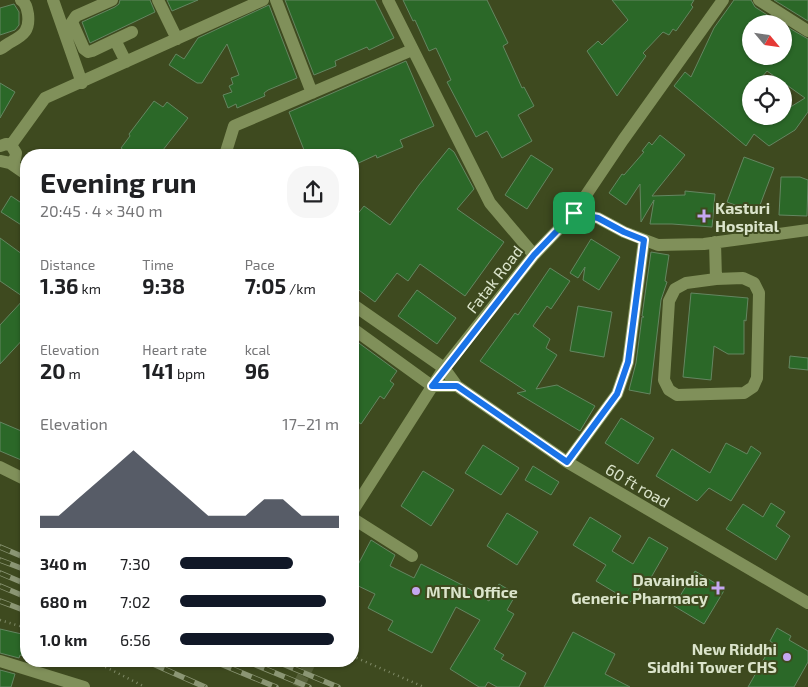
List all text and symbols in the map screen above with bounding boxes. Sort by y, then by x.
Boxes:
north arrow [742,15,792,65]
map controls [742,15,792,125]
button: locate [742,75,792,125]
text: Evening run [40,165,197,199]
button: share [287,166,339,218]
pin [553,192,595,234]
place label: Kasturi Hospital [715,198,780,235]
icon: arrive [560,199,588,227]
text: 20:45 · 4 × 340 m [40,201,162,220]
marker: Kasturi Hospital [697,209,711,223]
street label: Fatak Road [462,242,526,316]
text: Distance [40,256,95,273]
text: Time [142,256,174,273]
text: Pace [245,256,275,273]
text: 1.36 [40,273,79,298]
text: 9:38 [142,273,185,298]
text: 7:05 [245,273,286,298]
text: km [79,280,101,297]
text: /km [286,280,316,297]
text: Elevation [40,341,99,358]
text: Heart rate [142,341,207,358]
text: kcal [245,341,270,358]
text: 20 [40,358,65,383]
text: 141 [142,358,174,383]
text: 96 [245,358,269,383]
text: m [65,365,81,382]
text: bpm [174,365,205,382]
text: Elevation [40,414,108,433]
text: 17–21 m [282,414,339,433]
street label: 60 ft road [602,459,674,511]
text: 340 m [40,554,87,573]
text: 7:30 [120,554,151,573]
place label: Davaindia Generic Pharmacy [571,570,708,608]
place label: MTNL Office [426,582,518,601]
marker: Davaindia Generic Pharmacy [712,582,724,594]
marker: MTNL Office [410,585,422,597]
text: 680 m [40,592,87,611]
text: 7:02 [120,592,151,611]
text: 1.0 km [40,630,87,649]
text: 6:56 [120,630,151,649]
place label: New Riddhi Siddhi Tower CHS [647,639,777,676]
marker: New Riddhi Siddhi Tower CHS [781,651,793,663]

